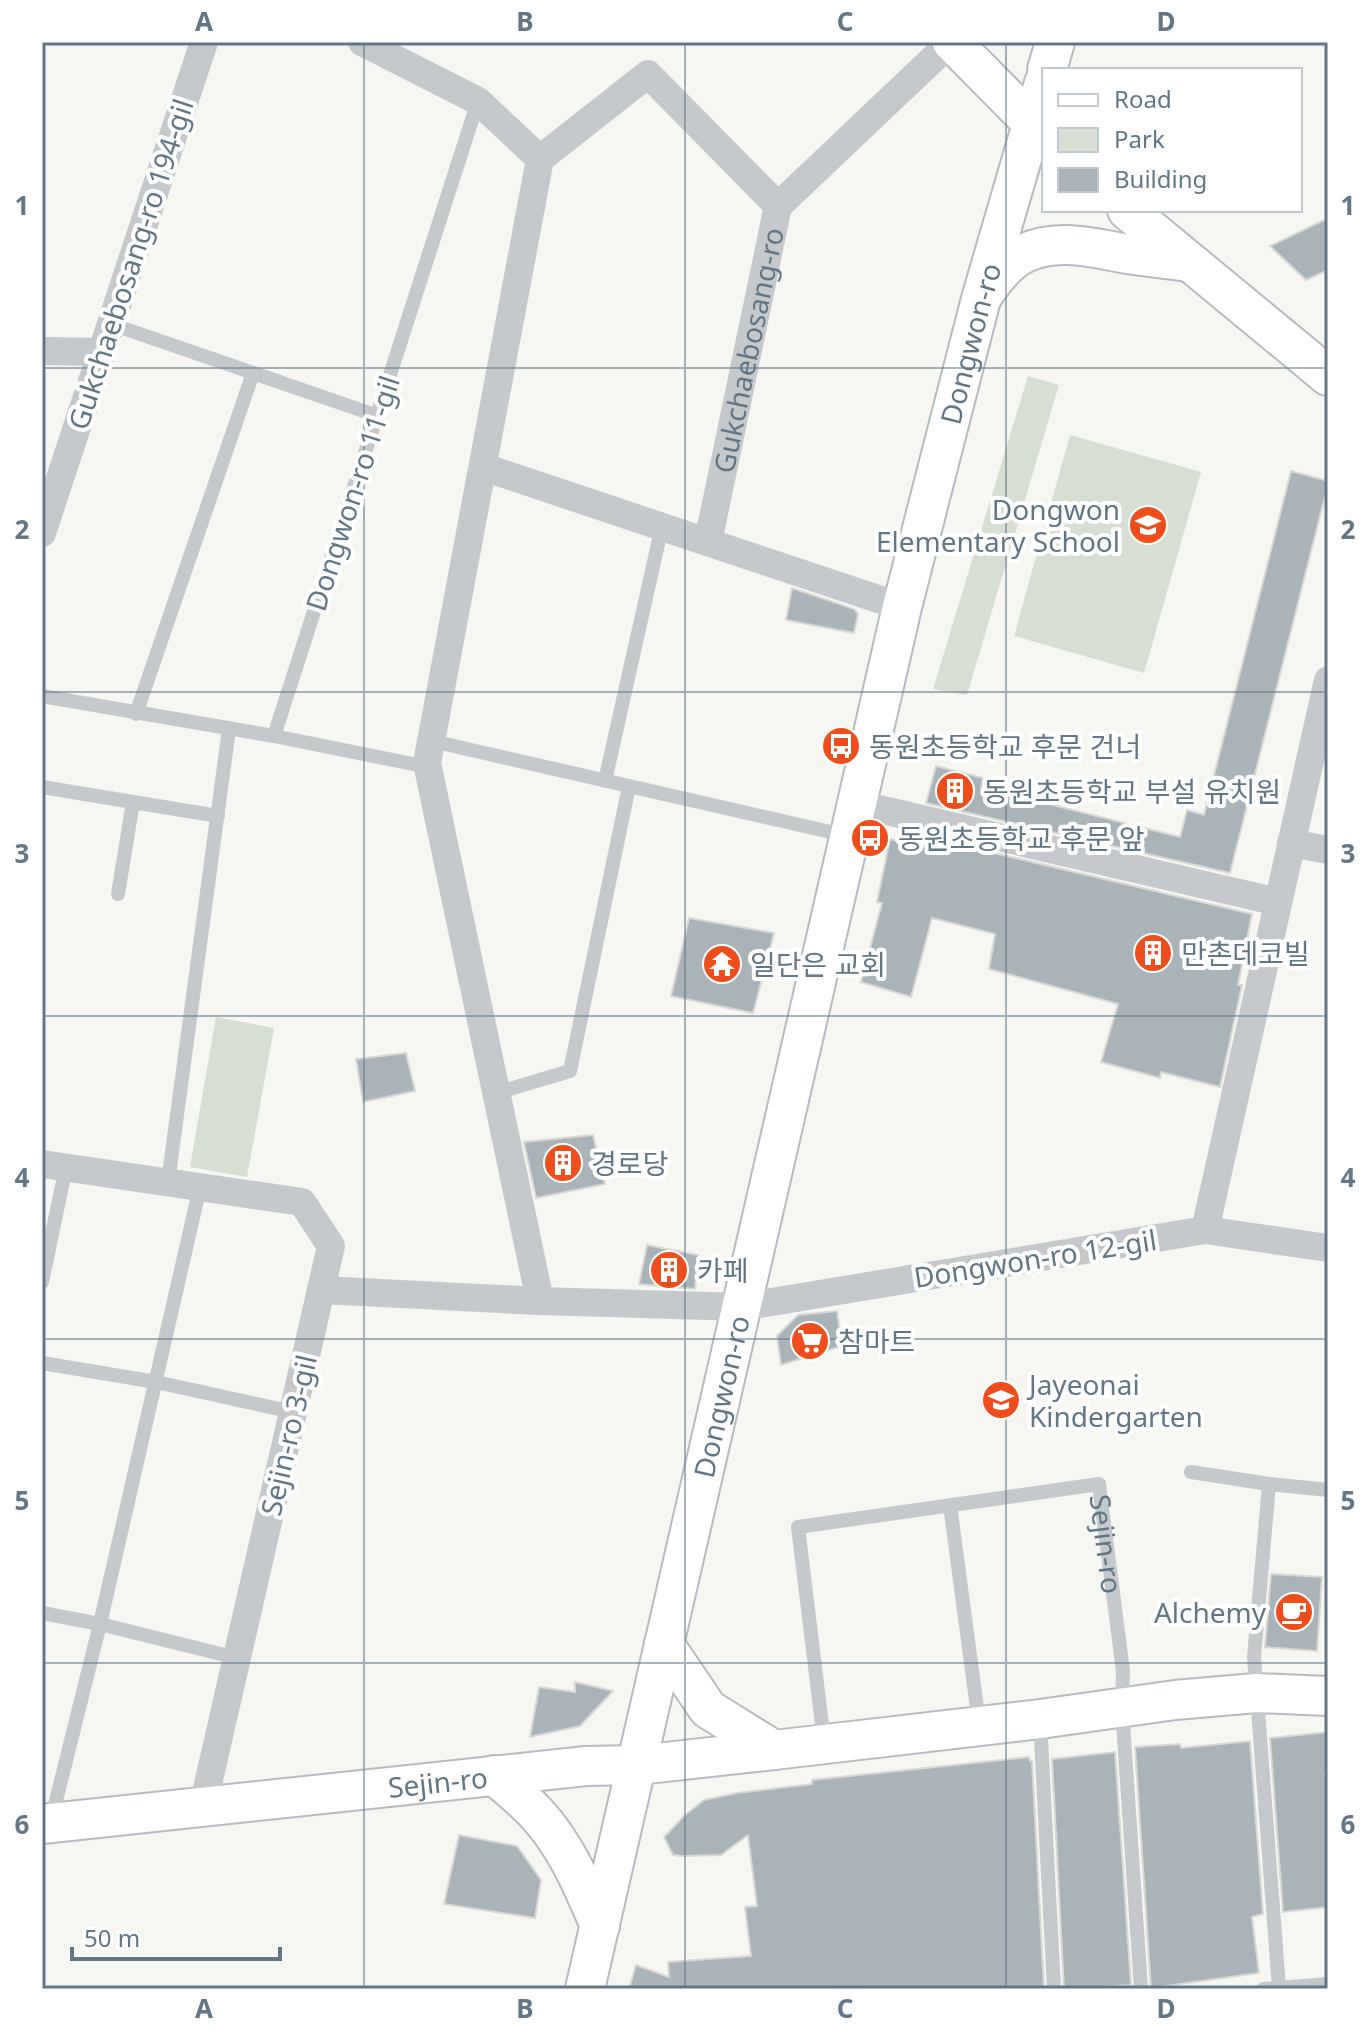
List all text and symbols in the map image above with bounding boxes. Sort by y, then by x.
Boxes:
text: A [195,3,213,39]
text: B [516,3,534,39]
text: C [837,3,853,39]
text: D [1156,3,1176,39]
legend [1042,68,1302,212]
text: Road [1114,82,1172,115]
street label: Gukchaebosang-ro 194-gil [59,94,201,434]
text: Park [1114,122,1165,155]
text: Building [1114,162,1207,195]
text: 1 [15,187,29,223]
text: 1 [1341,187,1355,223]
street label: Gukchaebosang-ro [704,224,792,476]
street label: Dongwon-ro [931,258,1010,428]
street label: Dongwon-ro 11-gil [296,371,408,615]
place label: Dongwon Elementary School [876,490,1120,560]
school or university icon: Dongwon Elementary School [1127,504,1169,546]
text: 2 [15,511,30,547]
text: 2 [1341,511,1356,547]
bus stop icon: 동원초등학교 후문 건너 [820,725,862,767]
place label: 동원초등학교 후문 건너 [869,727,1141,765]
building icon: 동원초등학교 부설 유치원 [934,770,976,812]
place label: 동원초등학교 부설 유치원 [983,772,1281,810]
bus stop icon: 동원초등학교 후문 앞 [849,817,891,859]
place label: 동원초등학교 후문 앞 [898,819,1144,857]
text: 3 [15,835,29,871]
text: 3 [1341,835,1355,871]
building icon: 만촌데코빌 [1132,932,1174,974]
place label: 만촌데코빌 [1181,934,1310,972]
temple icon: 일단은 교회 [701,943,743,985]
place label: 일단은 교회 [750,945,886,983]
building icon: 경로당 [542,1142,584,1184]
place label: 경로당 [591,1144,668,1182]
text: 4 [15,1159,30,1195]
text: 4 [1341,1159,1356,1195]
street label: Dongwon-ro 12-gil [911,1220,1159,1296]
building icon: 카페 [648,1249,690,1291]
place label: 카페 [697,1251,749,1289]
street label: Dongwon-ro [684,1312,758,1481]
supermarket icon: 참마트 [789,1320,831,1362]
place label: 참마트 [838,1322,915,1360]
street label: Sejin-ro 3-gil [251,1351,325,1519]
place label: Jayeonai Kindergarten [1026,1365,1203,1435]
school or university icon: Jayeonai Kindergarten [980,1379,1022,1421]
text: 5 [15,1482,29,1518]
text: 5 [1341,1482,1355,1518]
street label: Sejin-ro [1081,1492,1132,1596]
cafe icon: Alchemy [1273,1591,1315,1633]
place label: Alchemy [1154,1593,1267,1631]
street label: Sejin-ro [386,1758,489,1806]
text: 6 [15,1806,30,1842]
text: 6 [1341,1806,1356,1842]
scale bar [72,1911,280,1961]
text: 50 m [84,1921,140,1954]
text: A [195,1990,213,2026]
text: B [516,1990,534,2026]
text: C [837,1990,853,2026]
text: D [1156,1990,1176,2026]

